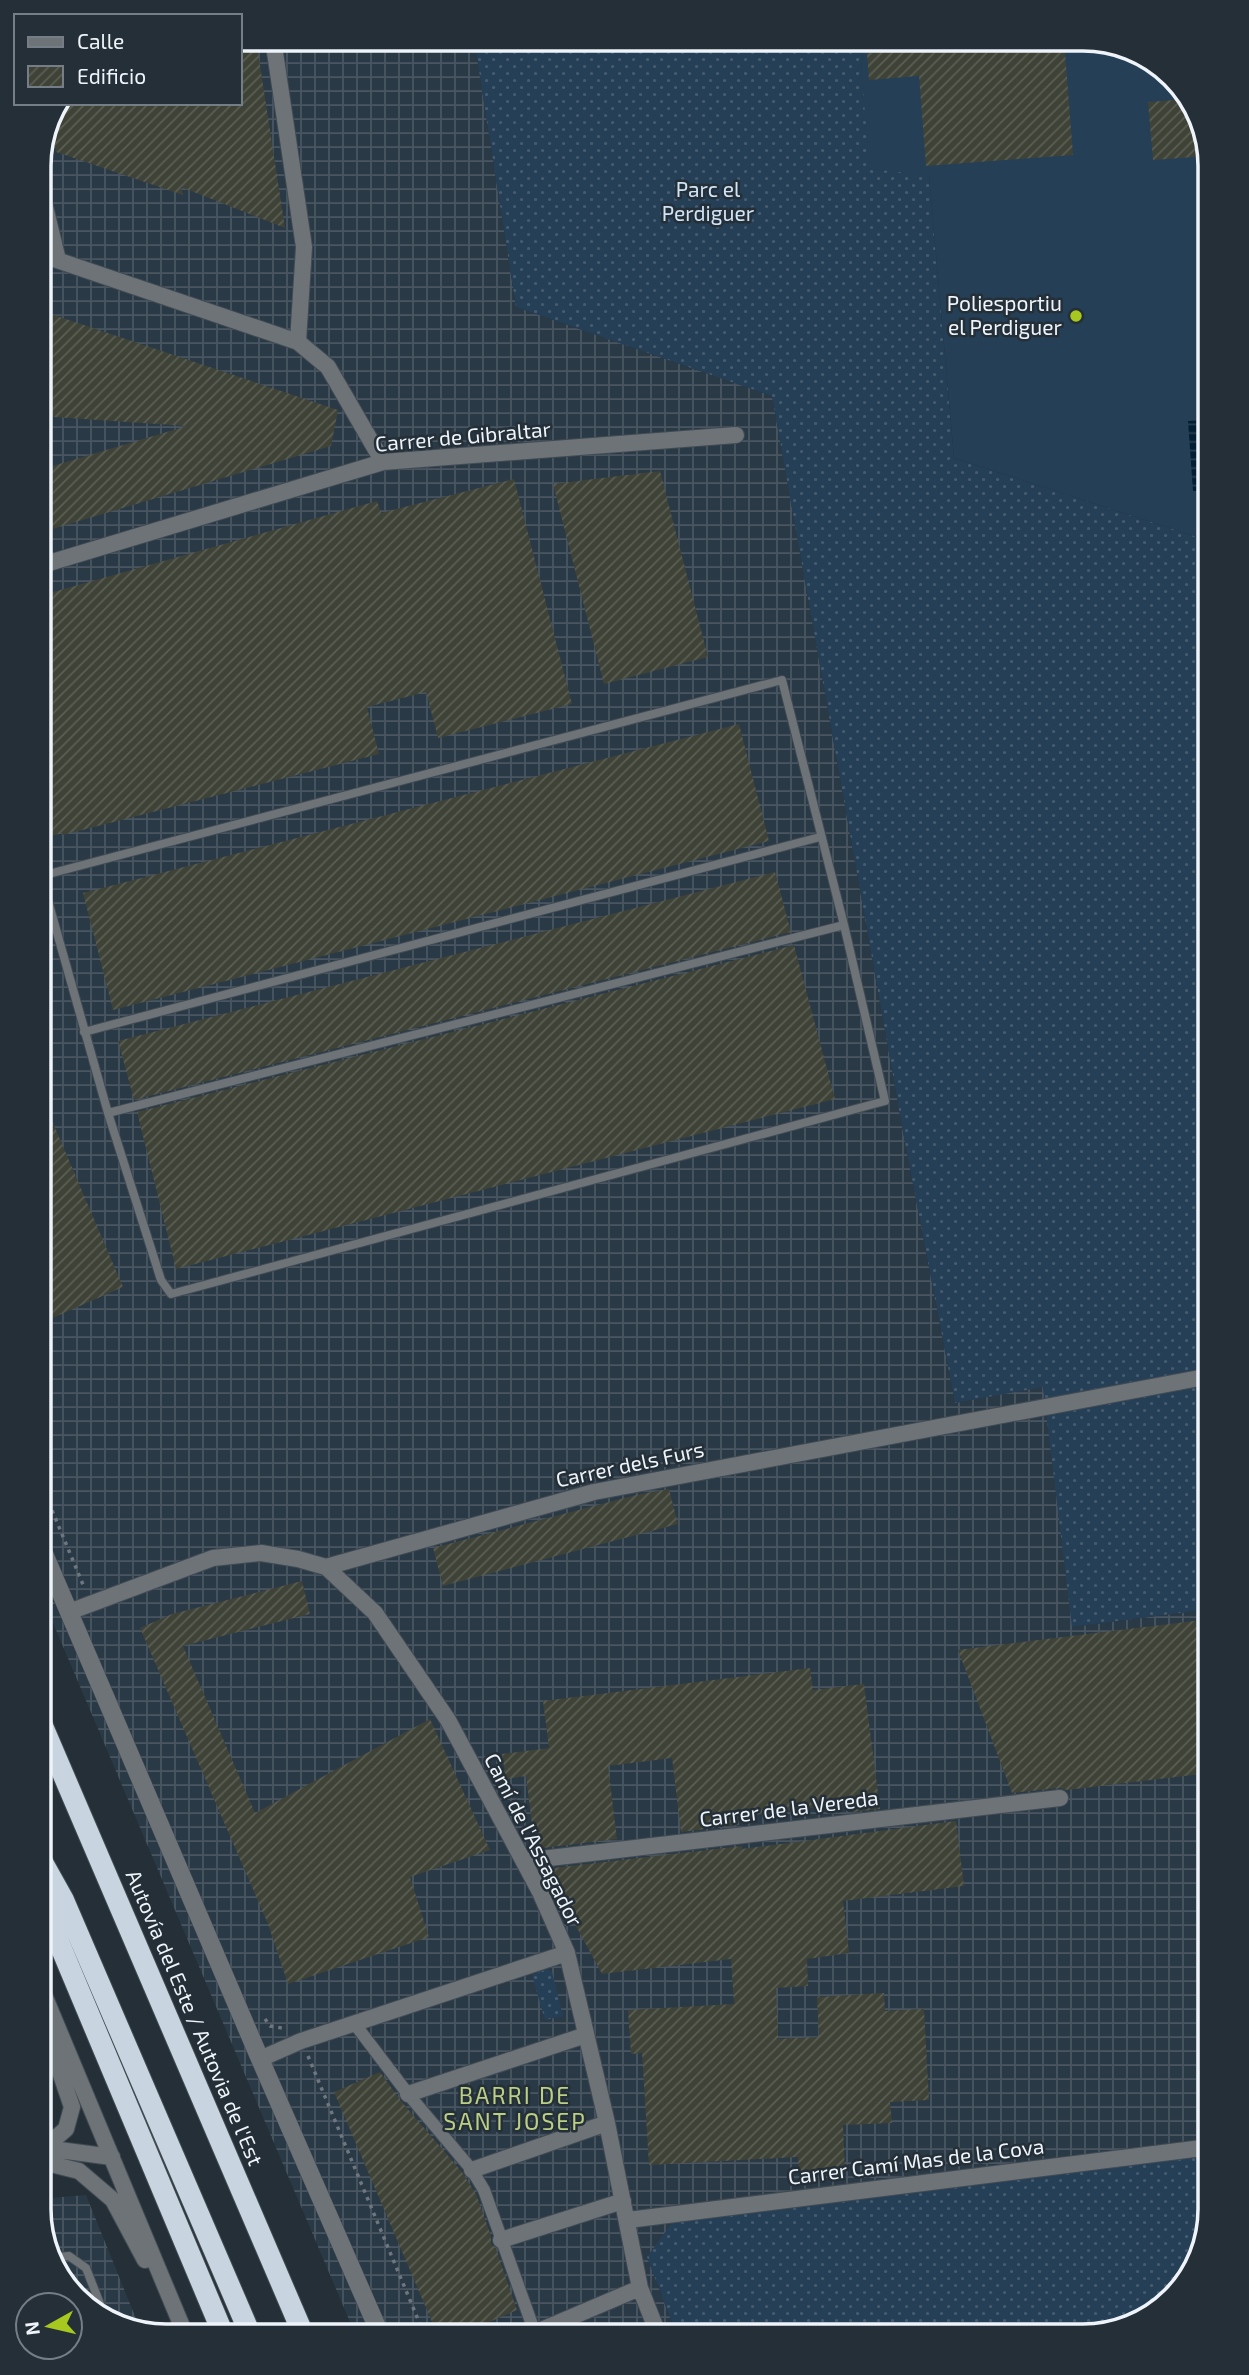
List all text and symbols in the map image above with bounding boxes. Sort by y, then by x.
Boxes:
legend [14,14,242,105]
text: Calle [77,28,124,53]
text: Edificio [77,63,146,88]
park label: Parc el Perdiguer [662,176,755,225]
place label: Poliesportiu el Perdiguer [947,290,1063,339]
marker: Poliesportiu el Perdiguer [1068,308,1084,324]
street label: Carrer de Gibraltar [374,415,552,456]
street label: Carrer dels Furs [553,1436,706,1491]
street label: Camí de l'Assagador [480,1749,589,1930]
street label: Carrer de la Vereda [698,1784,880,1831]
street label: Autovía del Este / Autovia de l'Est [122,1866,269,2169]
district label: BARRI DE SANT JOSEP [443,2081,587,2135]
street label: Carrer Camí Mas de la Cova [786,2132,1045,2189]
north arrow [14,2291,84,2361]
text: N [19,2320,44,2337]

